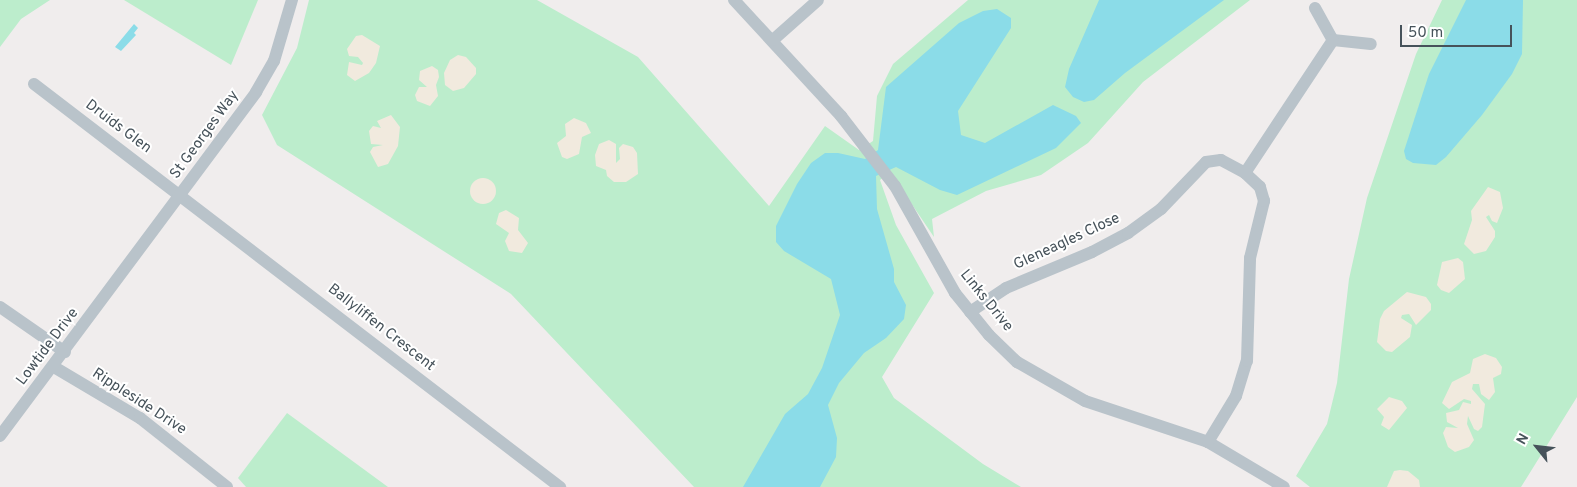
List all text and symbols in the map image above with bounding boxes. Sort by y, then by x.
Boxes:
scale bar [1402,15,1514,47]
text: 50 m [1408,24,1443,43]
street label: St Georges Way [167,87,243,183]
street label: Druids Glen [81,96,155,158]
street label: Gleneagles Close [1011,210,1123,274]
street label: Links Drive [956,266,1016,336]
street label: Ballyliffen Crescent [324,280,438,376]
street label: Lowtide Drive [13,305,83,389]
street label: Rippleside Drive [88,365,190,439]
north arrow [1512,422,1562,472]
text: N [1514,431,1533,448]

